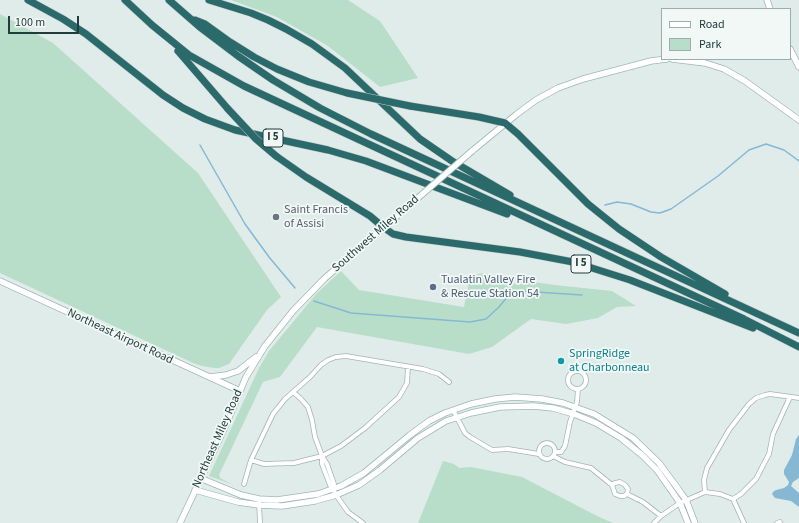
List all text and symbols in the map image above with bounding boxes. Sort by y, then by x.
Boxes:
scale bar [10,8,81,34]
legend [661,8,791,60]
text: 100 m [15,14,45,31]
text: Road [699,16,725,33]
text: Park [699,36,721,53]
road number: I 5 [263,129,283,147]
street label: Southwest Miley Road [330,192,422,276]
place label: Saint Francis of Assisi [284,203,348,231]
marker: Saint Francis of Assisi [271,212,281,222]
road number: I 5 [571,255,591,273]
place label: Tualatin Valley Fire & Rescue Station 54 [441,273,539,301]
marker: Tualatin Valley Fire & Rescue Station 54 [428,282,438,292]
street label: Northeast Airport Road [65,306,175,368]
place label: SpringRidge at Charbonneau [569,347,650,375]
marker: SpringRidge at Charbonneau [556,356,566,366]
street label: Northeast Miley Road [190,387,246,491]

